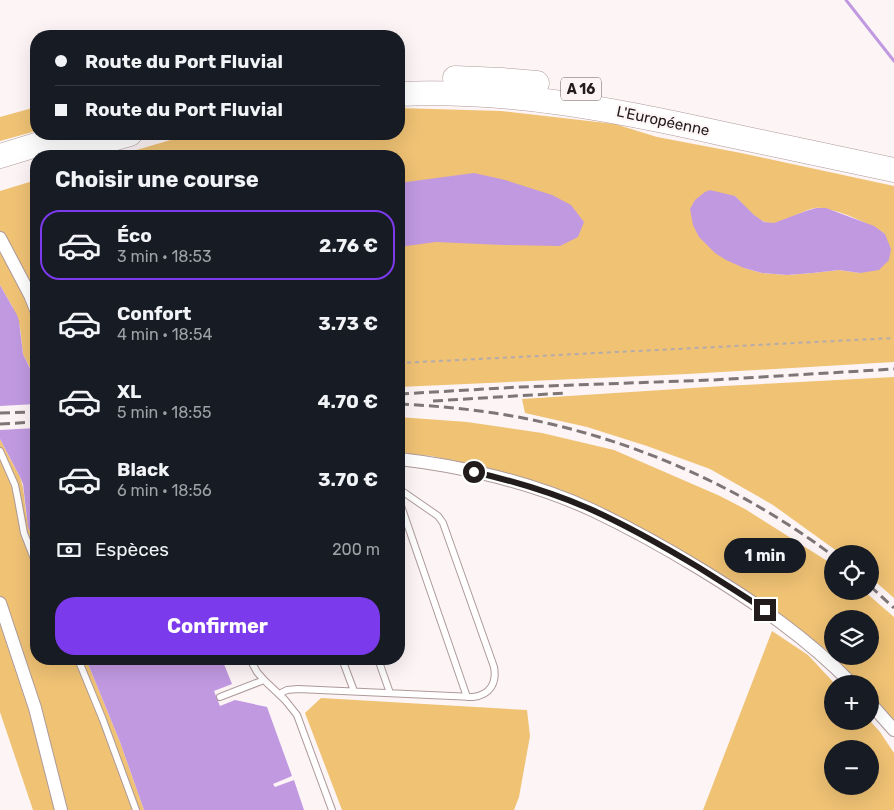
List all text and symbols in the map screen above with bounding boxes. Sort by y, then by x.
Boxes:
text: Route du Port Fluvial [85,50,283,73]
road number: A 16 [561,78,601,100]
text: Route du Port Fluvial [85,98,283,121]
street label: L'Européenne [615,102,711,140]
text: Choisir une course [55,166,259,193]
icon: car [57,223,102,268]
text: Éco [117,224,152,247]
text: 2.76 € [319,234,378,257]
text: 3 min · 18:53 [117,247,212,266]
icon: car [57,301,102,346]
text: Confort [117,302,191,325]
text: 3.73 € [318,312,378,335]
text: 4 min · 18:54 [117,325,212,344]
icon: car [57,379,102,424]
text: XL [117,380,141,403]
text: 4.70 € [318,390,378,413]
text: 5 min · 18:55 [117,403,211,422]
icon: car [57,457,102,502]
text: Black [117,458,169,481]
route start [463,461,485,483]
text: 3.70 € [318,468,378,491]
text: 6 min · 18:56 [117,481,212,500]
icon: cash [55,536,83,564]
text: Espèces [95,538,169,561]
callout: 1 min [724,538,806,572]
text: 200 m [332,540,380,559]
map controls [824,545,879,795]
button: locate [824,545,879,600]
text: 1 min [745,546,785,565]
button: Confirmer [55,597,380,655]
route end [754,599,776,621]
button: layers [824,610,879,665]
button: + [824,675,879,730]
button: − [824,740,879,795]

